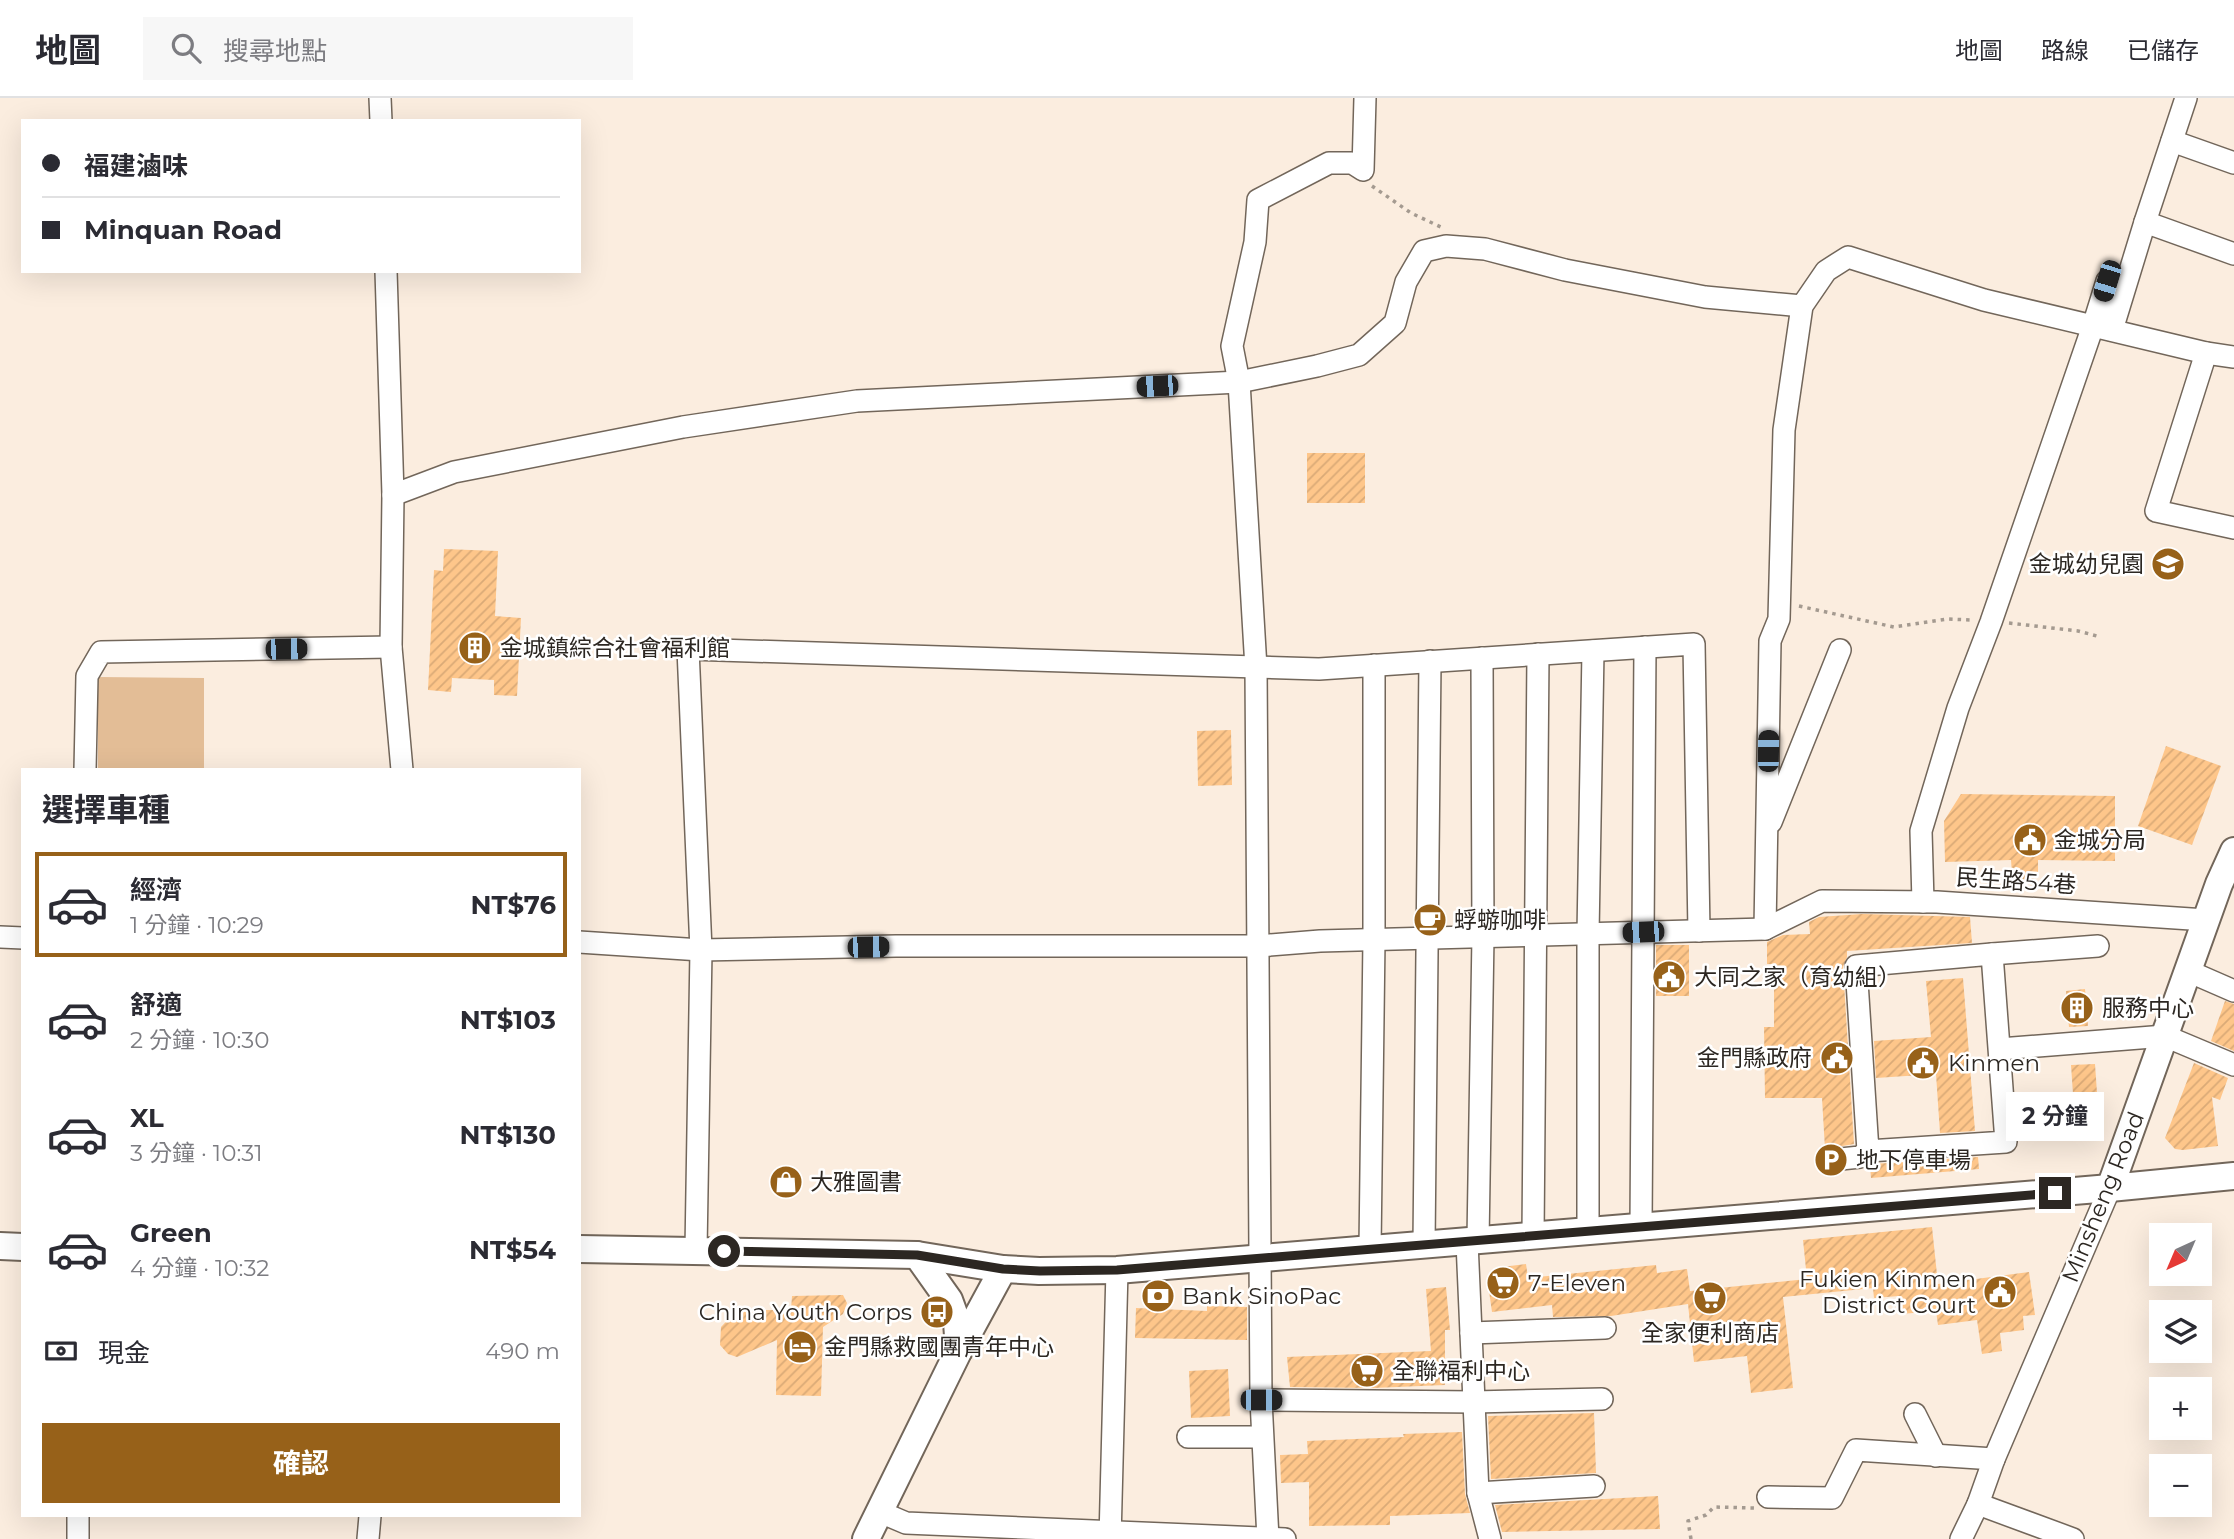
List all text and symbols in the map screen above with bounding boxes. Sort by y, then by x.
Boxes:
search box [143,17,633,80]
icon: search [167,29,205,67]
text: 地圖 [35,30,101,70]
text: 搜尋地點 [223,35,327,67]
text: 地圖 [1955,36,2003,65]
text: 路線 [2041,36,2089,65]
text: 已儲存 [2127,36,2199,65]
text: 福建滷味 [84,150,188,182]
text: Minquan Road [84,214,282,246]
car [2091,258,2124,304]
car [1136,374,1179,398]
school or university icon: 金城幼兒園 [2149,545,2187,583]
place label: 金城幼兒園 [2029,550,2144,578]
building icon: 金城鎮綜合社會福利館 [456,629,494,667]
place label: 金城鎮綜合社會福利館 [500,634,730,662]
car [265,638,308,660]
car [1758,730,1779,772]
text: 選擇車種 [42,790,170,829]
public building icon: 金城分局 [2011,821,2049,859]
place label: 金城分局 [2054,826,2146,854]
street label: 民生路54巷 [1955,863,2077,899]
icon: car [46,873,109,936]
text: 經濟 [130,874,182,906]
text: NT$76 [471,889,556,921]
cafe icon: 蜉蝣咖啡 [1411,901,1449,939]
place label: 蜉蝣咖啡 [1454,906,1546,934]
text: 1 分鐘 · 10:29 [130,911,264,939]
car [1622,921,1665,943]
car [847,936,890,958]
public building icon: 大同之家（育幼組） [1650,958,1688,996]
place label: 大同之家（育幼組） [1694,963,1901,991]
icon: car [46,988,109,1051]
text: 舒適 [130,989,182,1021]
building icon: 服務中心 [2058,989,2096,1027]
place label: 服務中心 [2102,994,2194,1022]
text: NT$103 [460,1004,556,1036]
text: 2 分鐘 · 10:30 [130,1026,270,1054]
public building icon: 金門縣政府 [1818,1039,1856,1077]
place label: 金門縣政府 [1697,1044,1812,1072]
public building icon: Kinmen [1904,1044,1942,1082]
place label: Kinmen [1948,1049,2040,1077]
callout: 2 分鐘 [2006,1091,2104,1140]
text: XL [130,1102,164,1134]
text: 2 分鐘 [2022,1102,2088,1130]
icon: car [46,1103,109,1166]
street label: Minsheng Road [2056,1107,2150,1287]
text: NT$130 [459,1119,556,1151]
text: 3 分鐘 · 10:31 [130,1139,263,1167]
parking icon: 地下停車場 [1812,1141,1850,1179]
place label: 地下停車場 [1856,1146,1971,1174]
shop icon: 大雅圖書 [767,1163,805,1201]
place label: 大雅圖書 [810,1168,902,1196]
route end [2039,1177,2071,1209]
text: Green [130,1217,212,1249]
icon: car [46,1218,109,1281]
north arrow [2149,1223,2212,1286]
map controls [2149,1223,2212,1517]
text: NT$54 [469,1234,556,1266]
route start [708,1235,740,1267]
text: 4 分鐘 · 10:32 [130,1254,269,1282]
supermarket icon: 7-Eleven [1484,1264,1522,1302]
place label: Fukien Kinmen District Court [1799,1265,1976,1319]
place label: 7-Eleven [1528,1269,1626,1297]
public building icon: Fukien Kinmen District Court [1981,1273,2019,1311]
bank icon: Bank SinoPac [1139,1277,1177,1315]
supermarket icon: 全家便利商店 [1691,1279,1729,1317]
place label: Bank SinoPac [1182,1282,1341,1310]
bus stop icon: China Youth Corps [918,1293,956,1331]
place label: China Youth Corps [699,1298,912,1326]
button: layers [2149,1300,2212,1363]
place label: 全家便利商店 [1641,1319,1779,1347]
hotel icon: 金門縣救國團青年中心 [781,1328,819,1366]
icon: cash [42,1332,80,1370]
place label: 金門縣救國團青年中心 [824,1333,1054,1361]
text: 現金 [98,1337,150,1369]
text: 490 m [485,1337,560,1365]
supermarket icon: 全聯福利中心 [1348,1352,1386,1390]
place label: 全聯福利中心 [1392,1357,1530,1385]
button: + [2149,1377,2212,1440]
car [1241,1390,1283,1411]
button: 確認 [42,1423,560,1503]
button: − [2149,1454,2212,1517]

